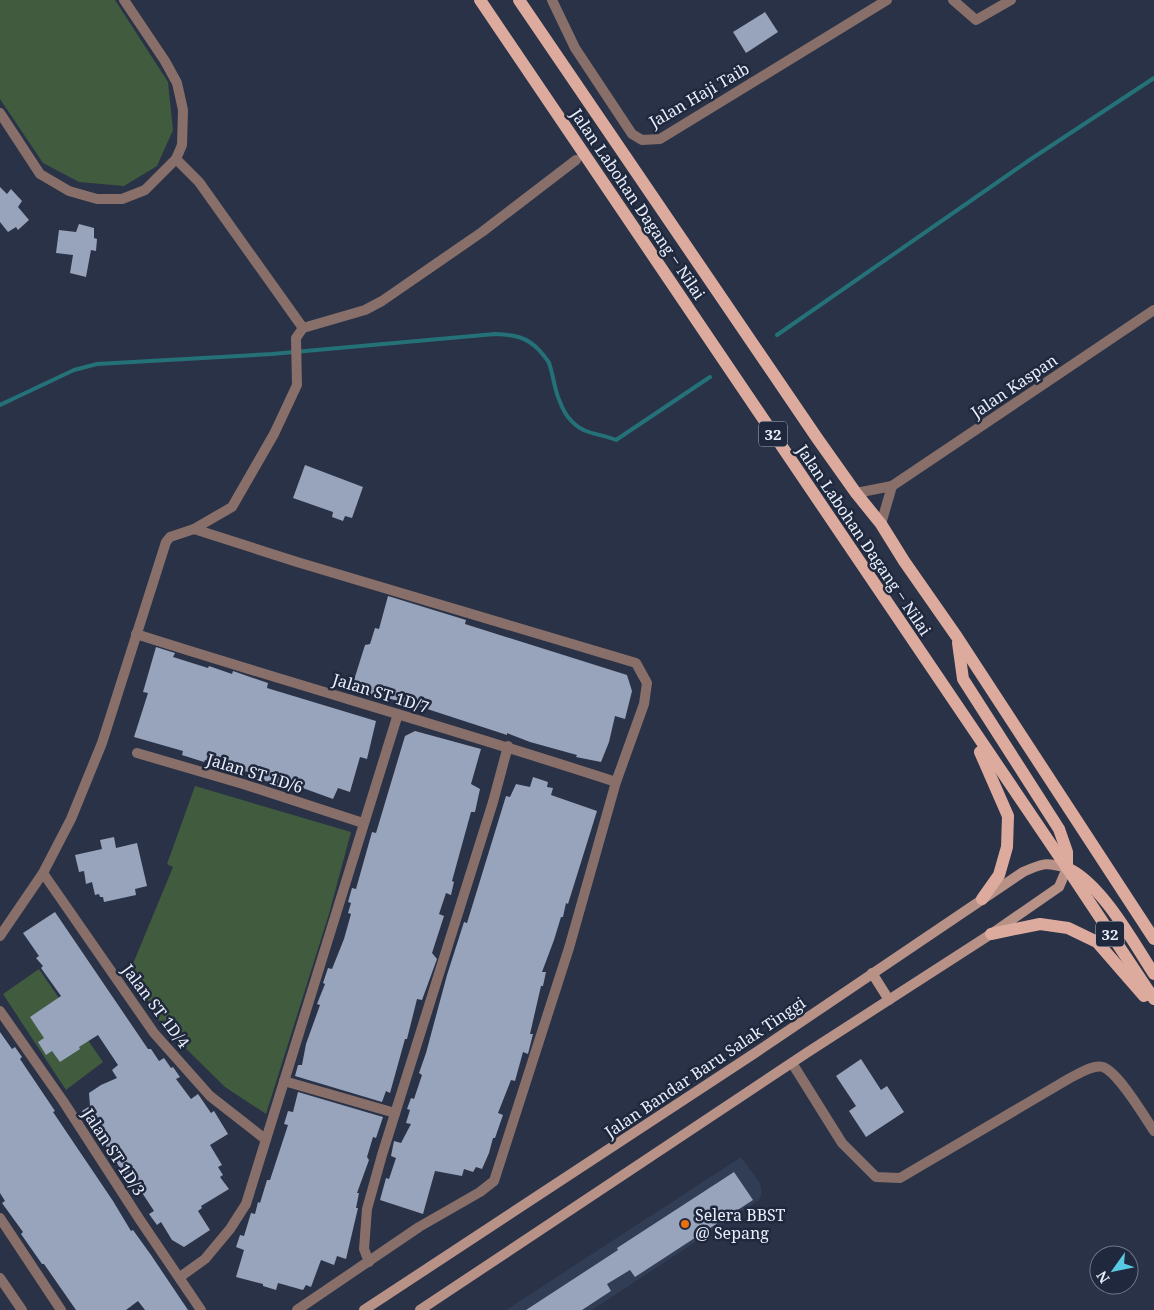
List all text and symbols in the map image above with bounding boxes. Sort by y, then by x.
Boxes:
street label: Jalan Haji Taib [644,57,753,133]
street label: Jalan Labohan Dagang ‒ Nilai [565,103,710,304]
street label: Jalan Kaspan [966,349,1061,424]
road number: 32 [759,422,787,446]
street label: Jalan Labohan Dagang ‒ Nilai [791,439,936,640]
street label: Jalan ST 1D/7 [329,668,432,718]
street label: Jalan ST 1D/6 [203,748,306,798]
road number: 32 [1096,922,1124,946]
street label: Jalan ST 1D/4 [117,959,195,1052]
street label: Jalan Bandar Baru Salak Tinggi [600,991,810,1143]
street label: Jalan ST 1D/3 [77,1103,150,1200]
place label: Selera BBST @ Sepang [695,1204,785,1244]
marker: Selera BBST @ Sepang [679,1218,691,1230]
north arrow [1089,1245,1139,1295]
text: N [1092,1268,1114,1287]

